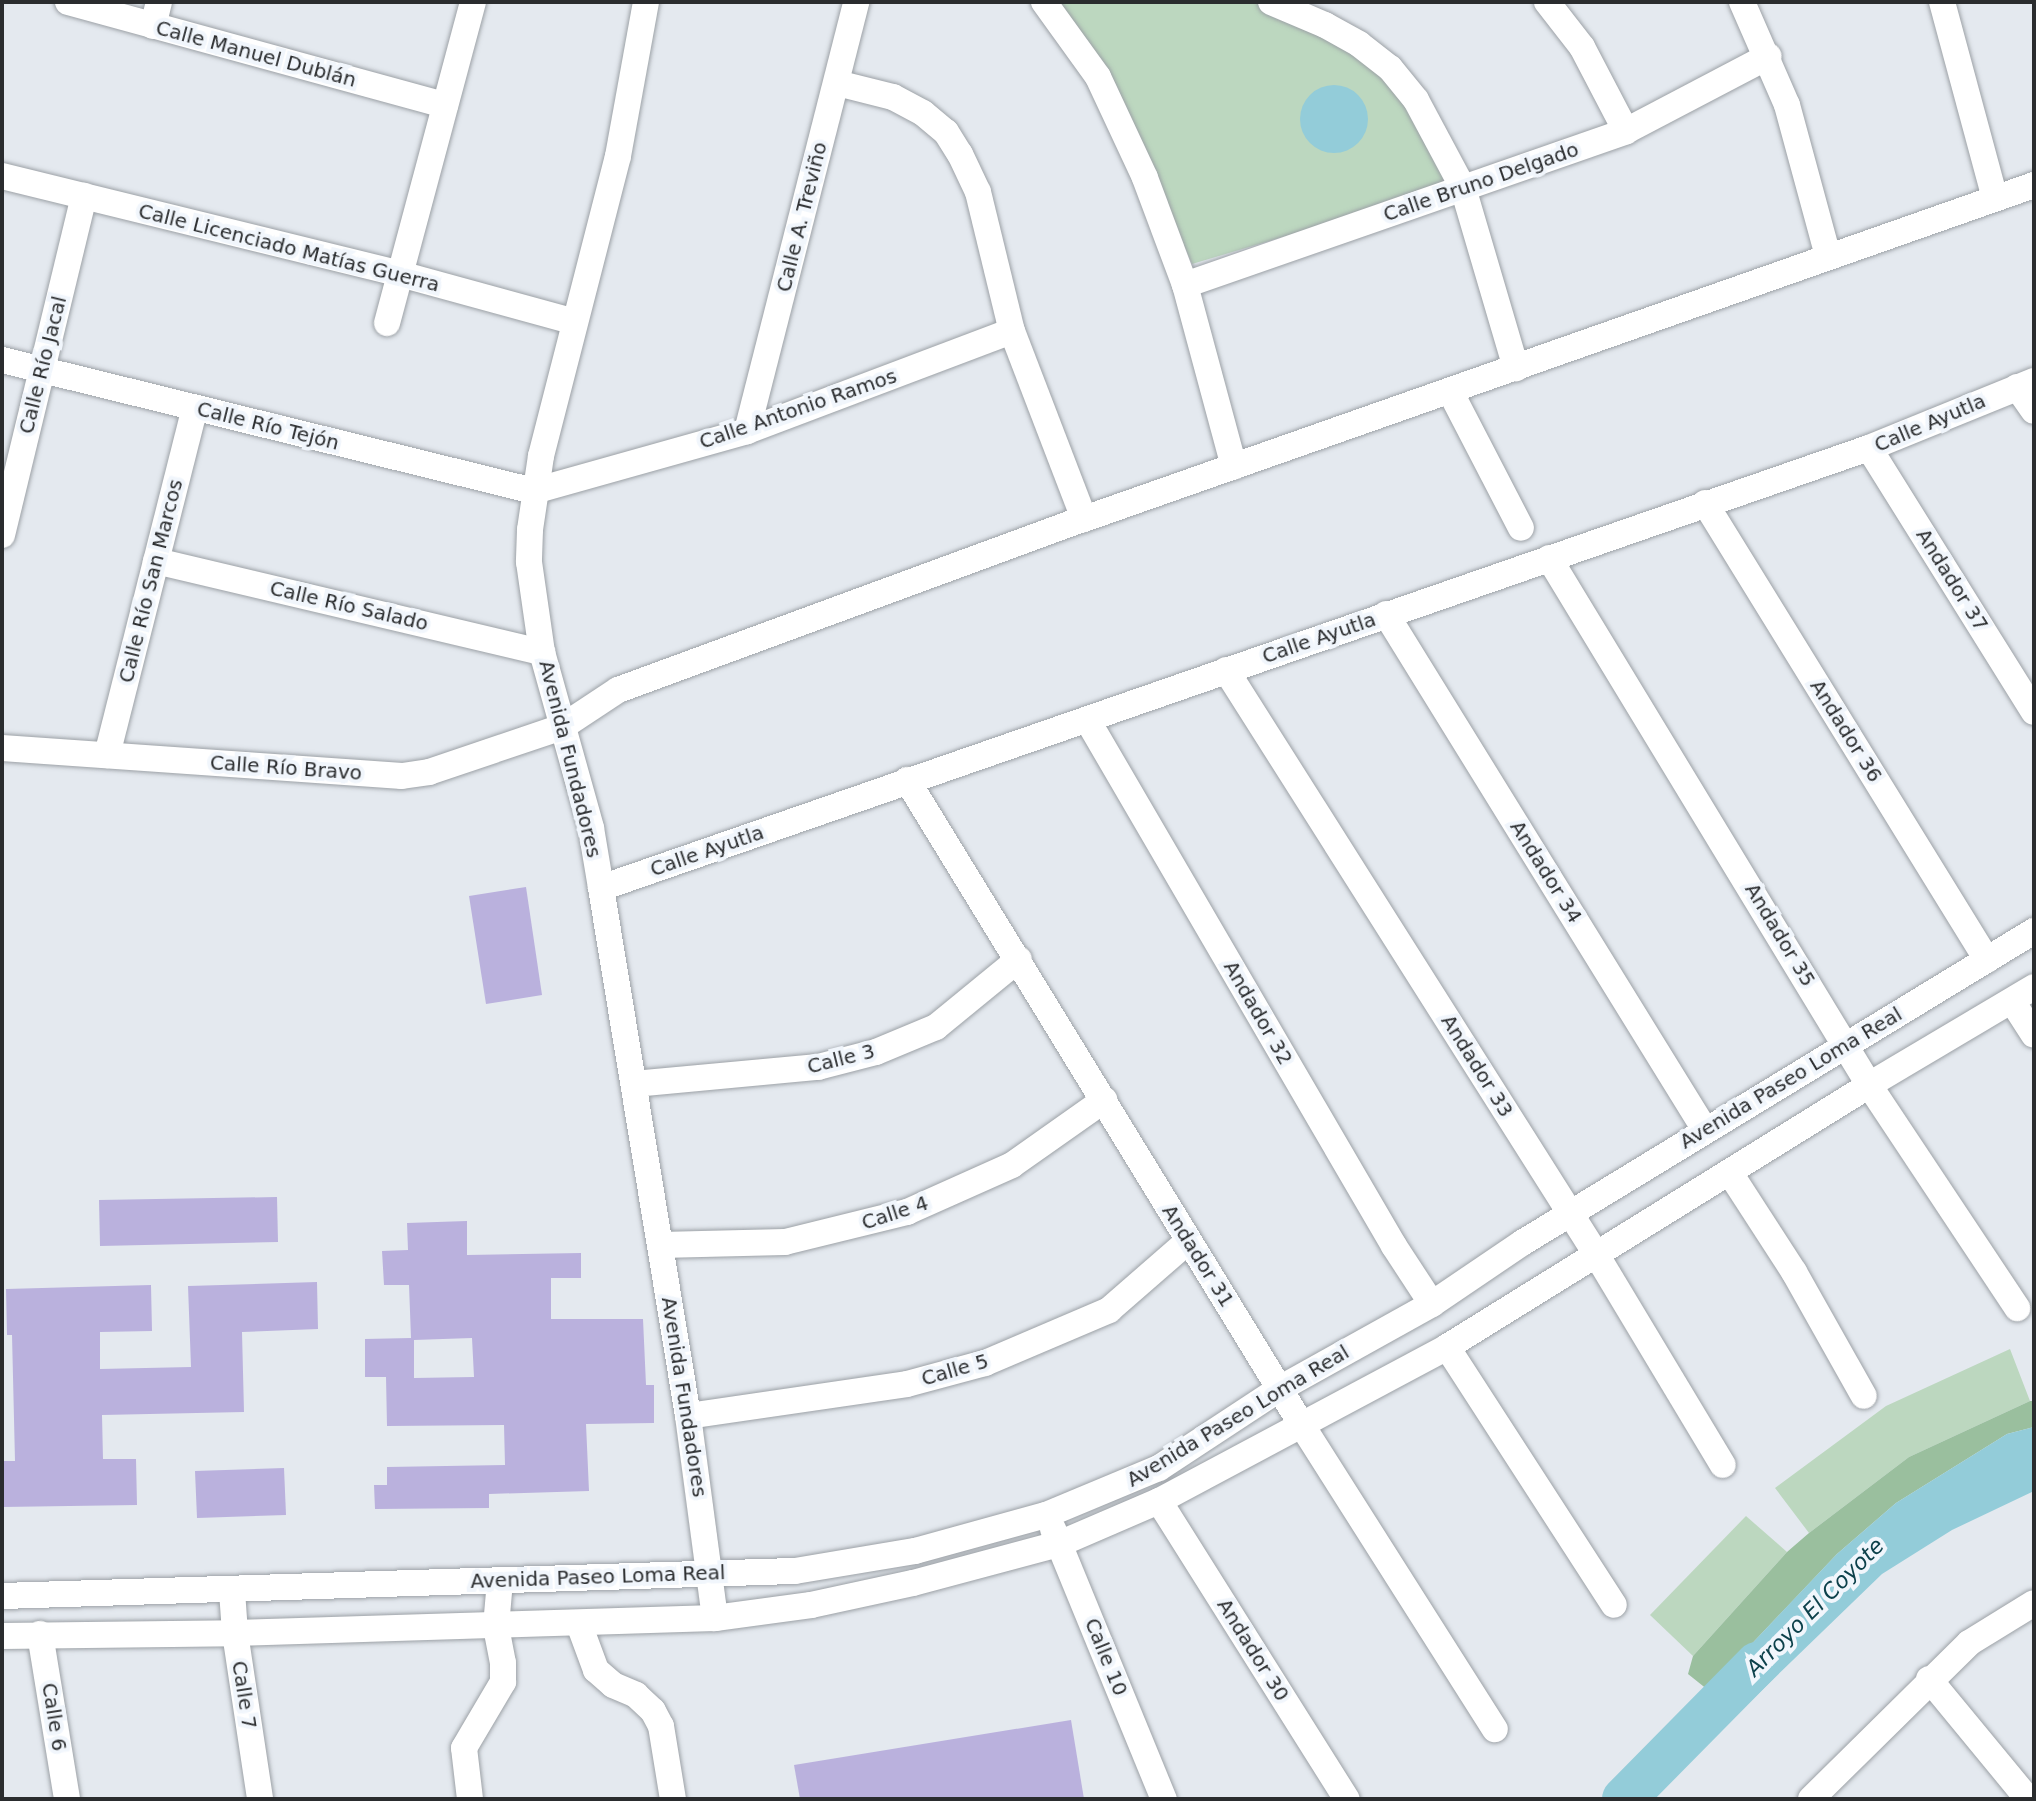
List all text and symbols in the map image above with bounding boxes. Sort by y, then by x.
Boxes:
street label: Calle Manuel Dublán [153,16,359,92]
street label: Calle Bruno Delgado [1380,137,1582,227]
street label: Calle A. Treviño [772,140,832,294]
street label: Calle Licenciado Matías Guerra [136,199,442,297]
street label: Calle Río Jacal [14,294,72,436]
street label: Calle Antonio Ramos [696,364,900,454]
street label: Calle Ayutla [1871,389,1989,457]
street label: Calle Río Tejón [194,397,342,455]
street label: Calle Río San Marcos [114,477,188,685]
street label: Andador 37 [1911,524,1993,636]
street label: Calle Río Salado [268,576,430,636]
street label: Calle Ayutla [1259,607,1379,669]
street label: Avenida Fundadores [534,658,606,860]
street label: Andador 36 [1805,675,1887,787]
street label: Calle Río Bravo [209,751,363,785]
street label: Andador 34 [1505,816,1587,928]
street label: Calle Ayutla [647,820,767,882]
street label: Andador 35 [1740,879,1820,991]
street label: Andador 32 [1219,957,1297,1069]
street label: Avenida Paseo Loma Real [1675,1002,1907,1154]
street label: Andador 33 [1436,1010,1518,1122]
street label: Calle 3 [805,1039,877,1079]
street label: Calle 4 [859,1191,931,1235]
street label: Andador 31 [1157,1200,1239,1312]
street label: Avenida Fundadores [656,1295,712,1499]
street label: Avenida Paseo Loma Real [1122,1340,1354,1492]
street label: Calle 5 [919,1349,991,1391]
water label: Arroyo El Coyote [1740,1532,1890,1682]
street label: Avenida Paseo Loma Real [470,1561,726,1593]
street label: Andador 30 [1212,1594,1294,1706]
street label: Calle 10 [1080,1615,1132,1699]
street label: Calle 7 [227,1659,261,1731]
street label: Calle 6 [37,1681,71,1753]

